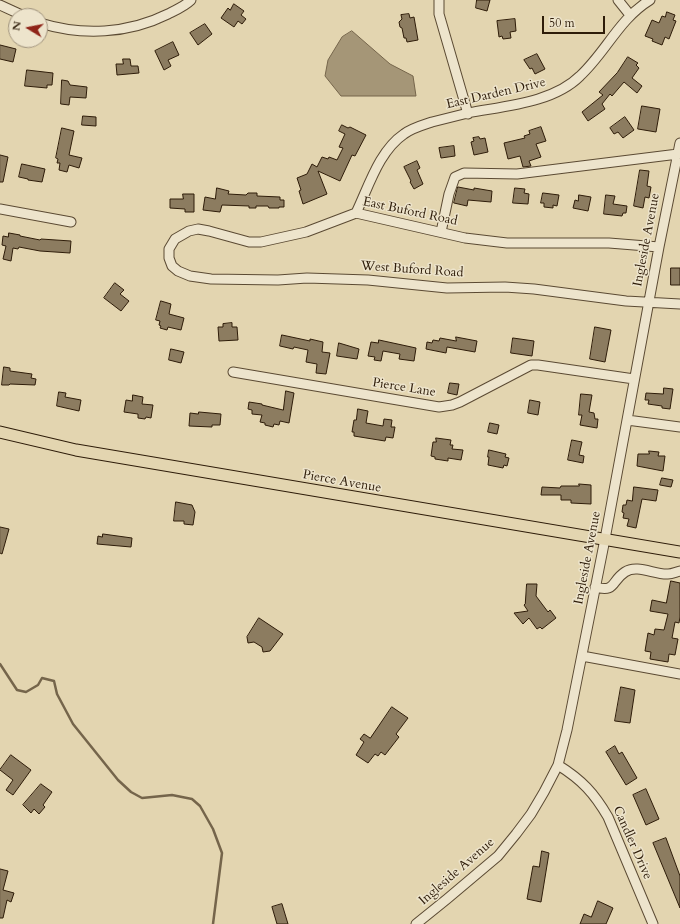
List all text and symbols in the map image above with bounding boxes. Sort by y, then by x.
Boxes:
north arrow [8,8,48,48]
scale bar [544,8,607,34]
text: 50 m [549,15,575,31]
text: N [8,20,25,32]
street label: East Darden Drive [445,75,547,113]
street label: Ingleside Avenue [630,192,664,288]
street label: East Buford Road [361,194,459,230]
street label: West Buford Road [360,259,464,281]
street label: Pierce Lane [371,375,437,401]
street label: Pierce Avenue [302,467,382,497]
street label: Ingleside Avenue [571,510,605,606]
street label: Candler Drive [609,804,655,882]
street label: Ingleside Avenue [416,835,498,909]

